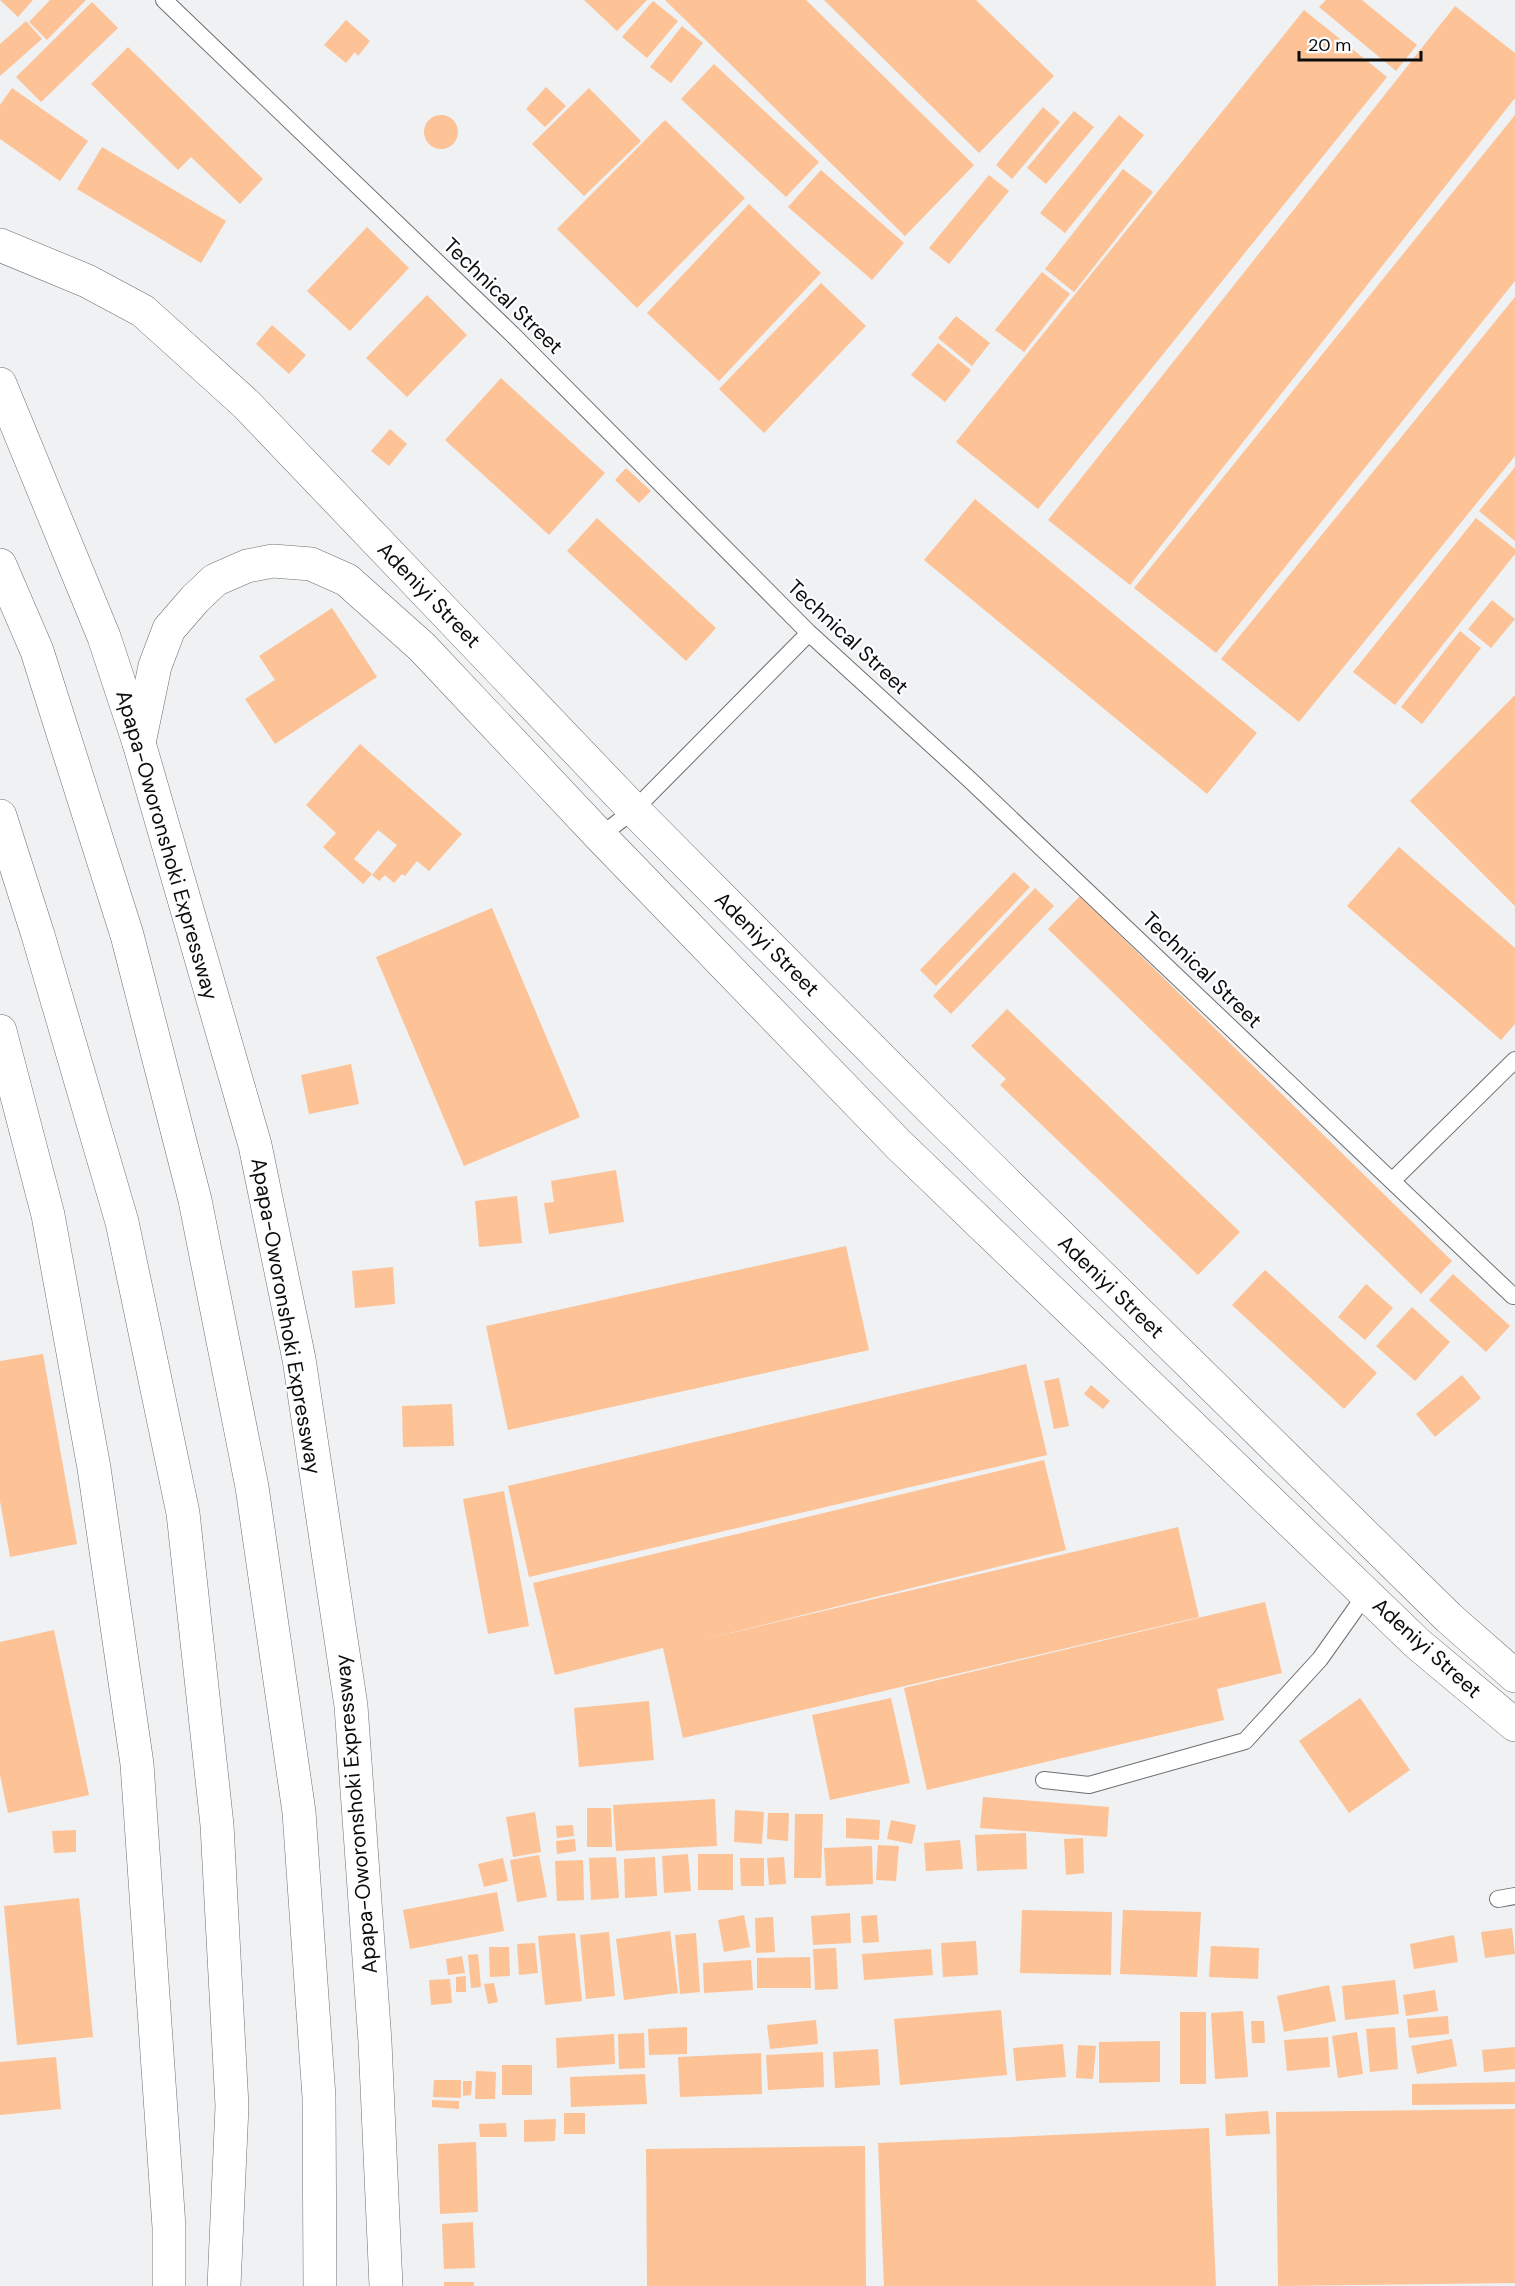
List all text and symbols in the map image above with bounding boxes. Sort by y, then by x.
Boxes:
scale bar [1299,24,1420,62]
text: 20 m [1308,33,1351,57]
street label: Technical Street [437,232,569,360]
street label: Adeniyi Street [371,536,487,654]
street label: Technical Street [781,573,915,701]
street label: Apapa-Oworonshoki Expressway [109,687,225,1003]
street label: Adeniyi Street [709,886,825,1002]
street label: Technical Street [1136,906,1268,1034]
street label: Apapa-Oworonshoki Expressway [244,1156,328,1477]
street label: Adeniyi Street [1052,1229,1170,1345]
street label: Adeniyi Street [1367,1592,1487,1704]
street label: Apapa-Oworonshoki Expressway [328,1653,384,1975]

